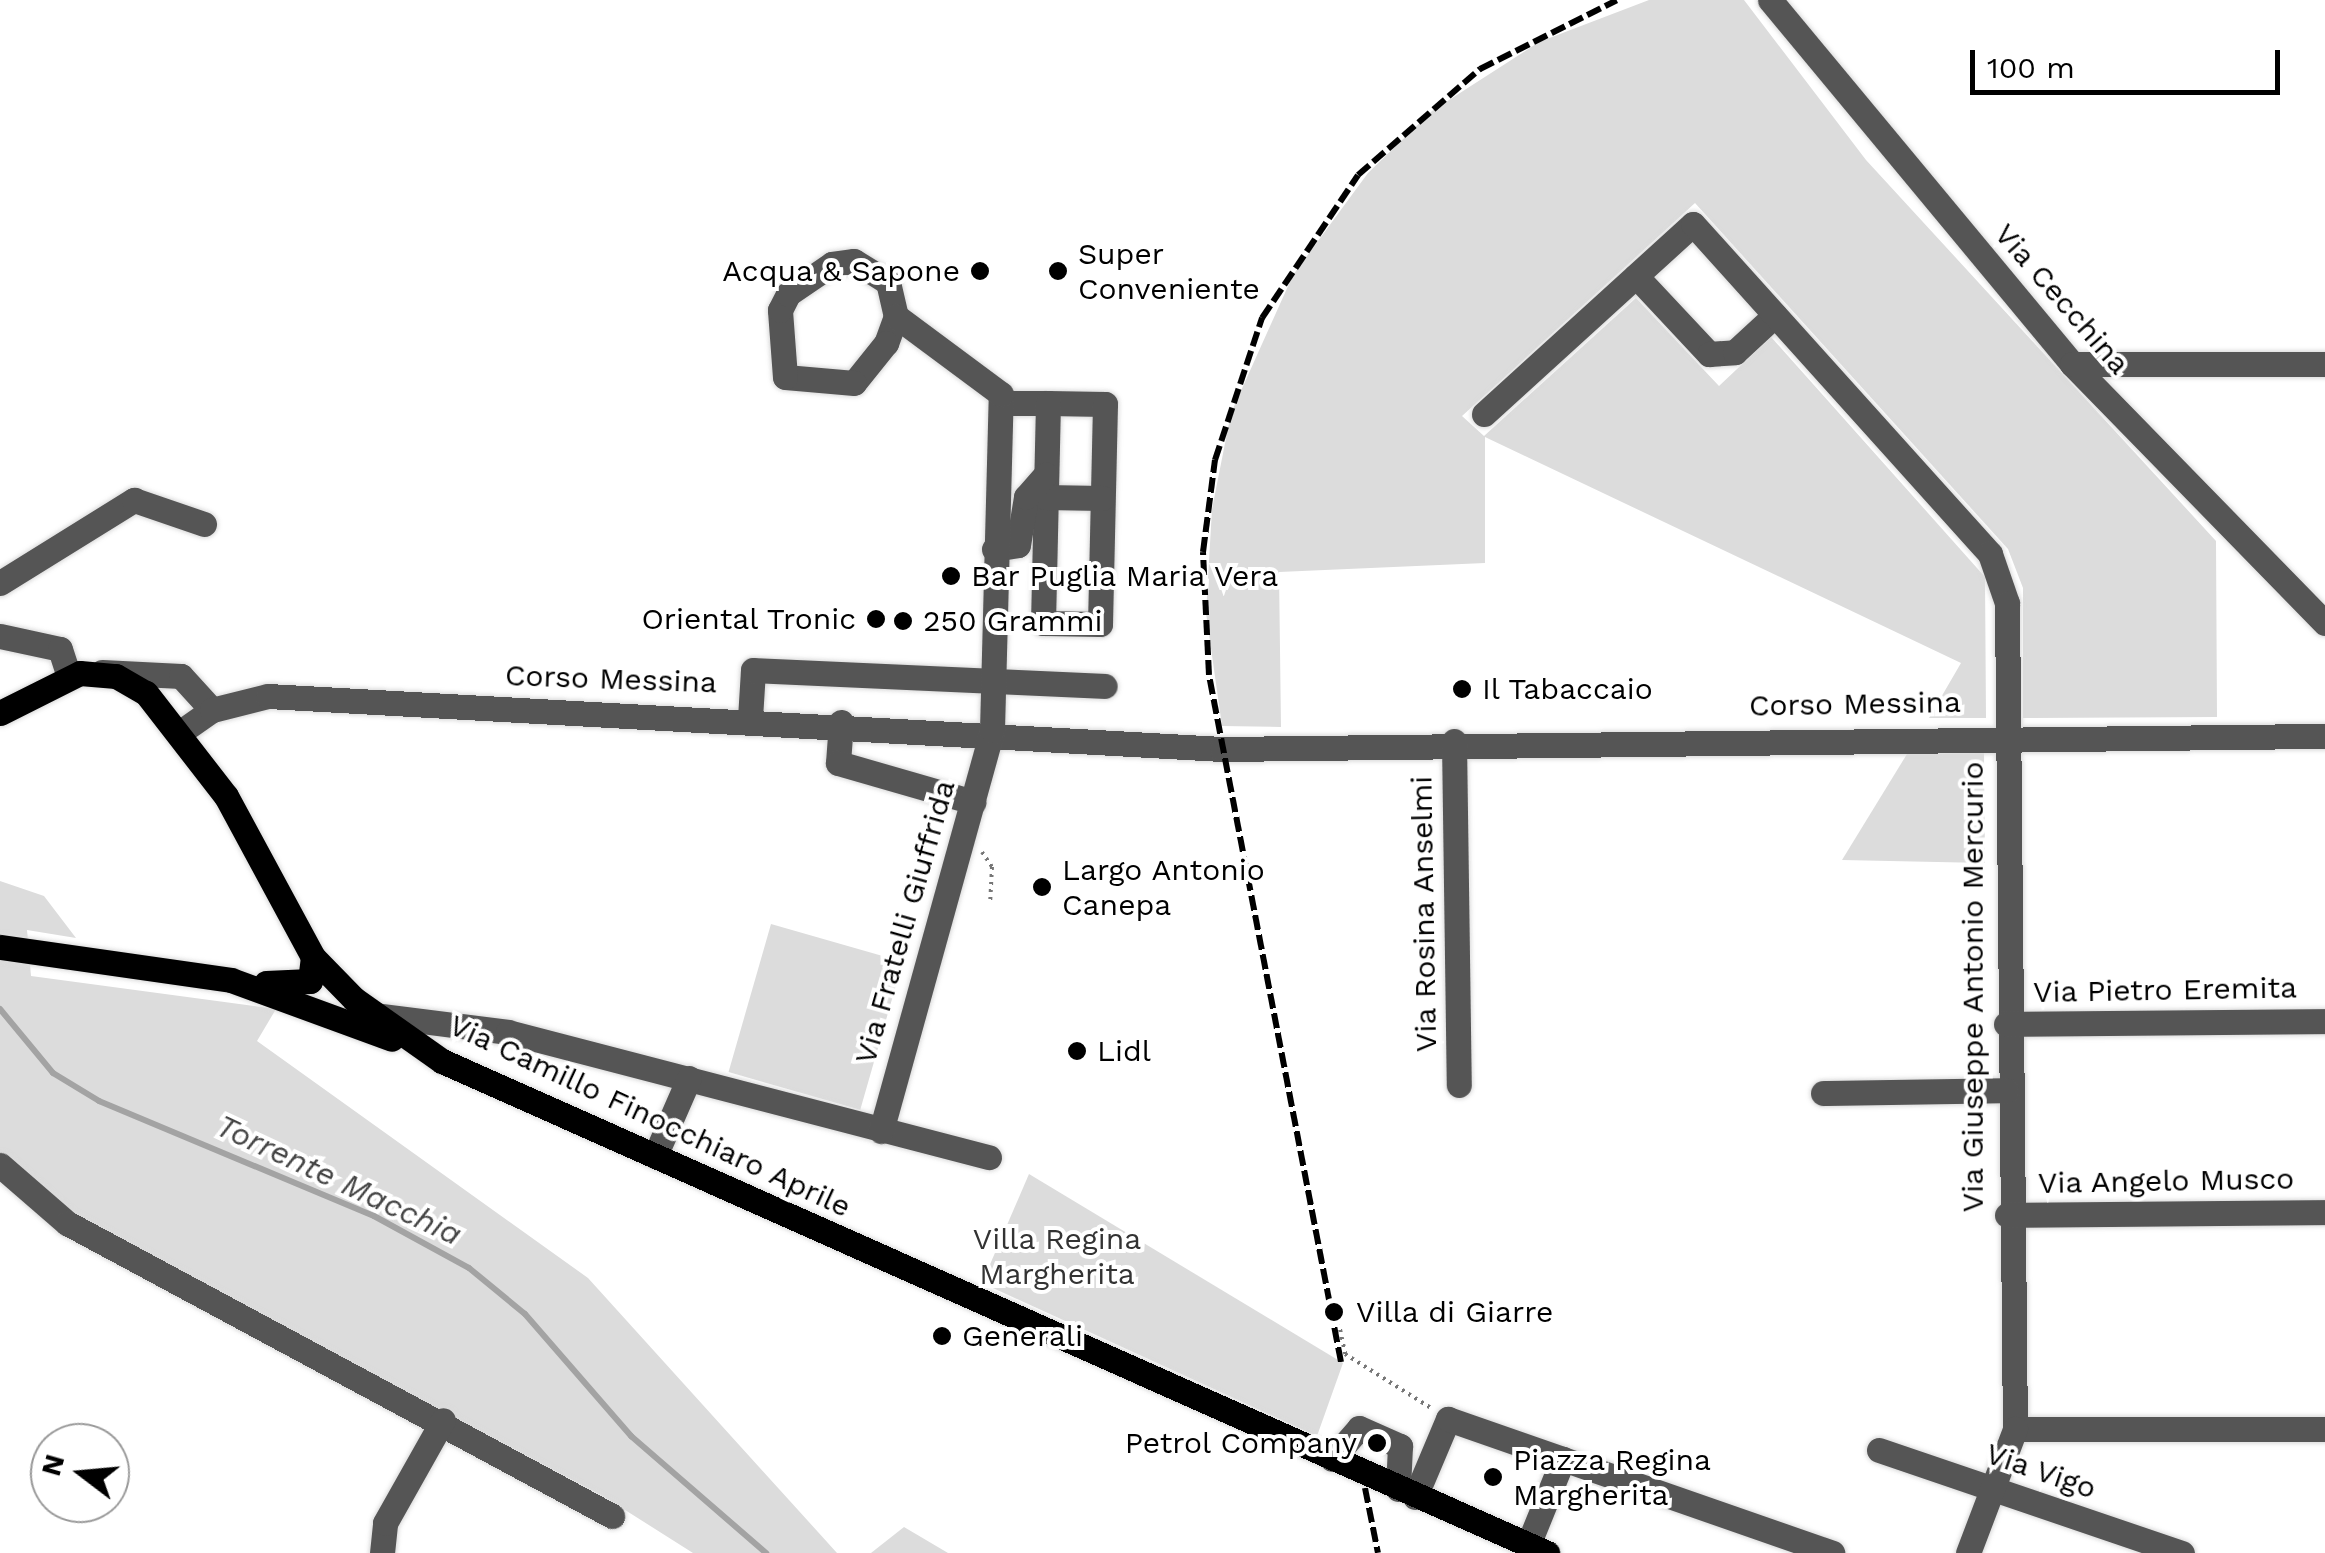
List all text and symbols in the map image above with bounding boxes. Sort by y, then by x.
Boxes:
scale bar [1975,30,2285,92]
text: 100 m [1987,50,2075,85]
street label: Via Cecchina [1987,216,2137,382]
place label: Super Conveniente [1078,236,1260,306]
place label: Acqua & Sapone [722,253,960,289]
marker: Acqua & Sapone [969,260,991,282]
marker: Super Conveniente [1047,260,1069,282]
place label: Bar Puglia Maria Vera [971,558,1281,594]
marker: Bar Puglia Maria Vera [940,565,962,587]
place label: Oriental Tronic [640,601,856,637]
place label: 250 Grammi [923,603,1103,639]
marker: Oriental Tronic [865,608,887,630]
marker: 250 Grammi [892,610,914,632]
street label: Corso Messina [504,657,718,701]
place label: Il Tabaccaio [1482,671,1655,707]
marker: Il Tabaccaio [1451,678,1473,700]
street label: Corso Messina [1749,684,1961,724]
street label: Via Giuseppe Antonio Mercurio [1955,761,1991,1213]
street label: Via Rosina Anselmi [1404,774,1444,1054]
street label: Via Fratelli Giuffrida [847,776,963,1068]
place label: Largo Antonio Canepa [1062,852,1266,922]
marker: Largo Antonio Canepa [1031,876,1053,898]
street label: Via Pietro Eremita [2032,970,2298,1010]
street label: Via Camillo Finocchiaro Aprile [443,1007,857,1225]
place label: Lidl [1097,1033,1151,1069]
marker: Lidl [1066,1040,1088,1062]
water label: Torrente Macchia [210,1106,468,1254]
street label: Via Angelo Musco [2037,1161,2295,1201]
park label: Villa Regina Margherita [972,1221,1142,1292]
place label: Villa di Giarre [1356,1294,1554,1330]
marker: Villa di Giarre [1321,1299,1347,1325]
place label: Generali [962,1318,1083,1354]
marker: Generali [931,1325,953,1347]
north arrow [30,1423,130,1523]
place label: Petrol Company [1124,1425,1357,1461]
marker: Petrol Company [1366,1432,1388,1454]
street label: Via Vigo [1980,1435,2102,1507]
place label: Piazza Regina Margherita [1513,1442,1712,1512]
text: N [34,1451,71,1480]
marker: Piazza Regina Margherita [1482,1466,1504,1488]

